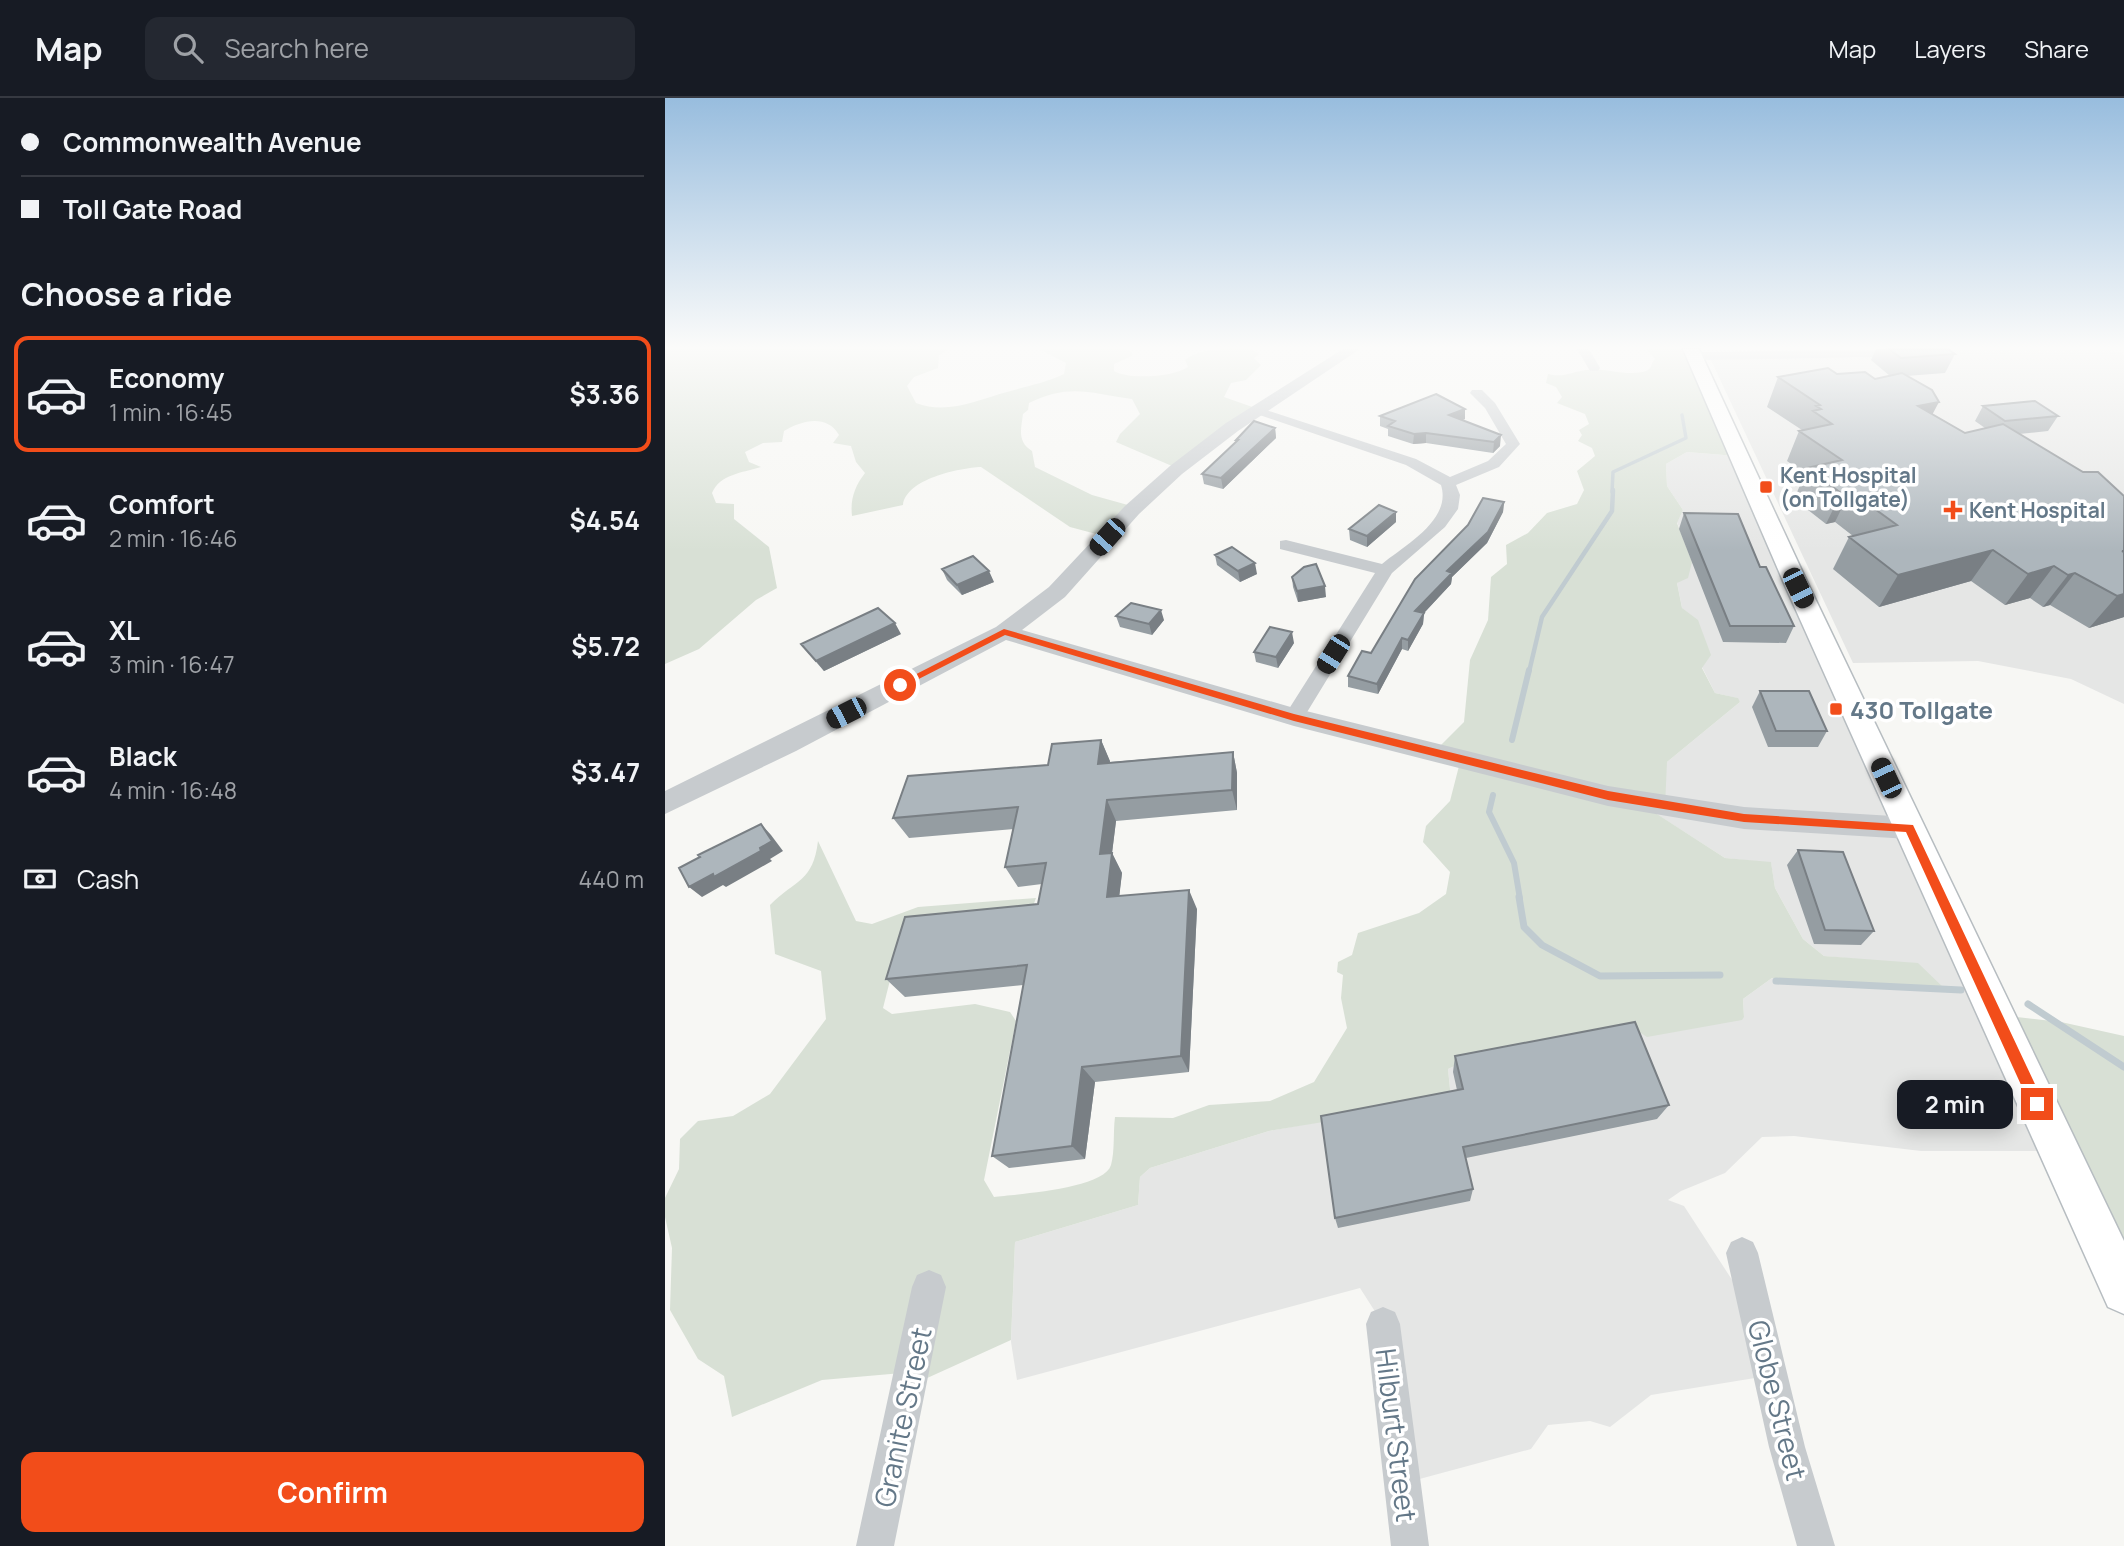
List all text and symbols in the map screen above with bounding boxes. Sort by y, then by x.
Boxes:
search box [145,17,635,80]
text: Map [35,26,103,71]
icon: search [169,29,207,67]
text: Search here [225,30,369,66]
text: Map [1829,32,1876,65]
text: Layers [1914,32,1986,65]
text: Share [2024,32,2089,65]
text: Commonwealth Avenue [63,124,362,160]
text: Toll Gate Road [63,191,242,227]
text: Choose a ride [21,272,232,316]
text: Economy [109,360,224,396]
icon: car [25,363,88,426]
text: $3.36 [569,376,640,412]
text: 1 min · 16:45 [109,396,232,428]
place label: Kent Hospital (on Tollgate) [1780,461,1917,513]
marker: Kent Hospital (on Tollgate) [1758,479,1774,495]
text: Comfort [109,486,215,522]
icon: car [25,489,88,552]
place label: Kent Hospital [1969,496,2106,524]
marker: Kent Hospital [1943,500,1963,520]
text: $4.54 [569,502,640,538]
car [1086,514,1129,560]
text: 2 min · 16:46 [109,522,238,554]
car [1780,565,1817,611]
text: XL [109,612,140,648]
icon: car [25,615,88,678]
text: $5.72 [571,628,640,664]
car [1313,631,1354,677]
text: 3 min · 16:47 [109,648,235,680]
route start [884,669,916,701]
place label: 430 Tollgate [1850,693,1993,726]
car [823,694,870,732]
marker: 430 Tollgate [1828,701,1844,717]
text: Black [109,738,177,774]
icon: car [25,741,88,804]
text: $3.47 [571,754,640,790]
car [1868,755,1905,801]
text: 4 min · 16:48 [109,774,237,806]
icon: cash [21,860,59,898]
text: Cash [77,861,139,897]
text: 440 m [579,863,644,895]
callout: 2 min [1897,1080,2013,1128]
text: 2 min [1925,1088,1985,1120]
route end [2021,1088,2053,1120]
street label: Globe Street [1740,1316,1816,1484]
street label: Granite Street [864,1324,940,1510]
street label: Hilburt Street [1368,1346,1426,1524]
button: Confirm [21,1452,644,1532]

